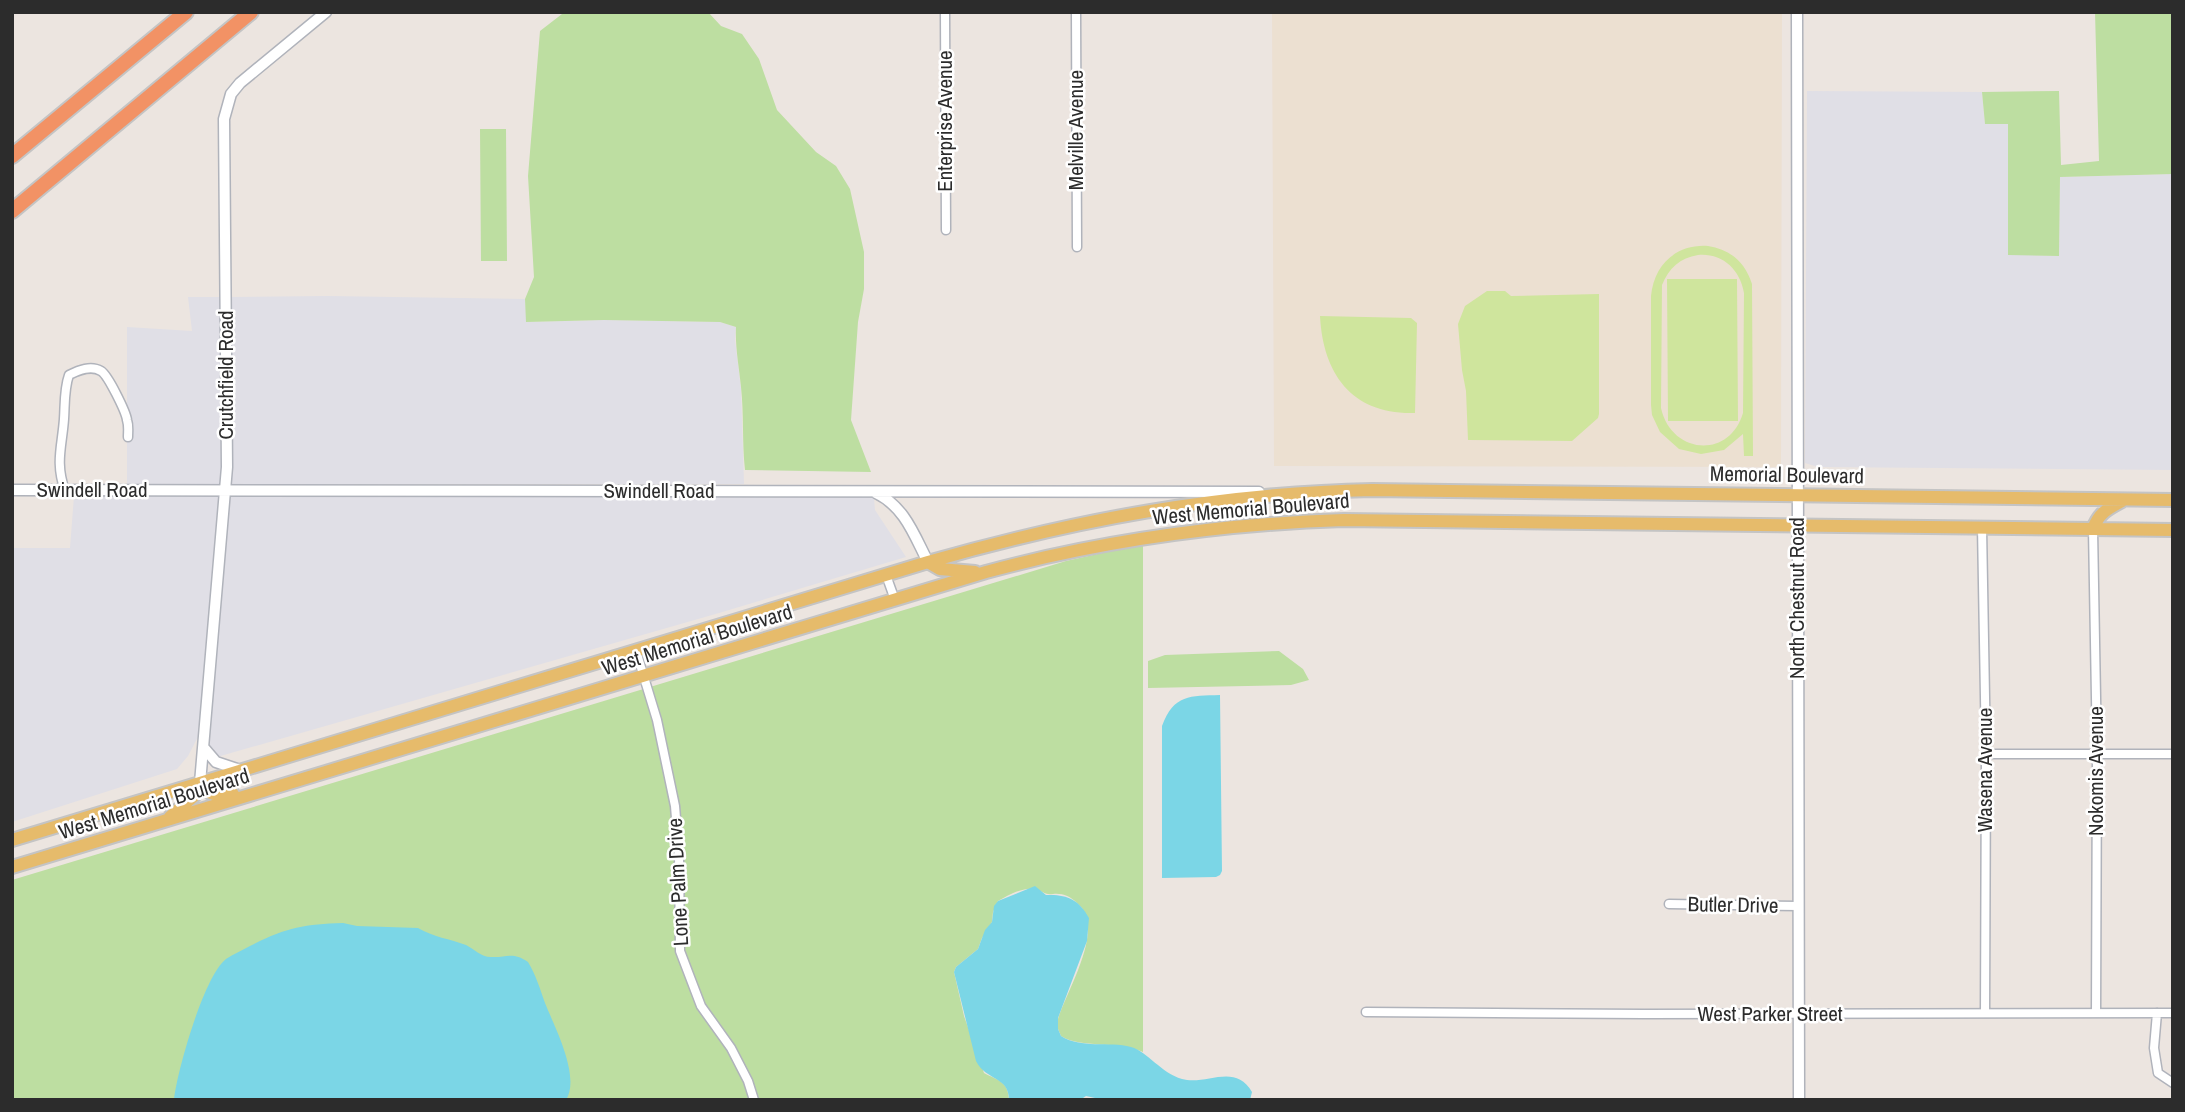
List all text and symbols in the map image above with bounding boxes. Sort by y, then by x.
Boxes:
street label: Enterprise Avenue [930,50,959,192]
street label: Melville Avenue [1061,70,1090,190]
street label: Crutchfield Road [211,310,240,440]
street label: Memorial Boulevard [1710,459,1864,490]
street label: Swindell Road [36,475,148,504]
street label: Swindell Road [603,476,715,505]
street label: West Memorial Boulevard [1151,485,1351,532]
street label: North Chestnut Road [1782,517,1811,679]
street label: West Memorial Boulevard [598,597,796,682]
street label: Nokomis Avenue [2081,706,2110,836]
street label: Wasena Avenue [1970,708,1999,832]
street label: West Memorial Boulevard [55,761,253,846]
street label: Lone Palm Drive [660,817,695,947]
street label: Butler Drive [1687,889,1779,920]
street label: West Parker Street [1697,999,1843,1028]

